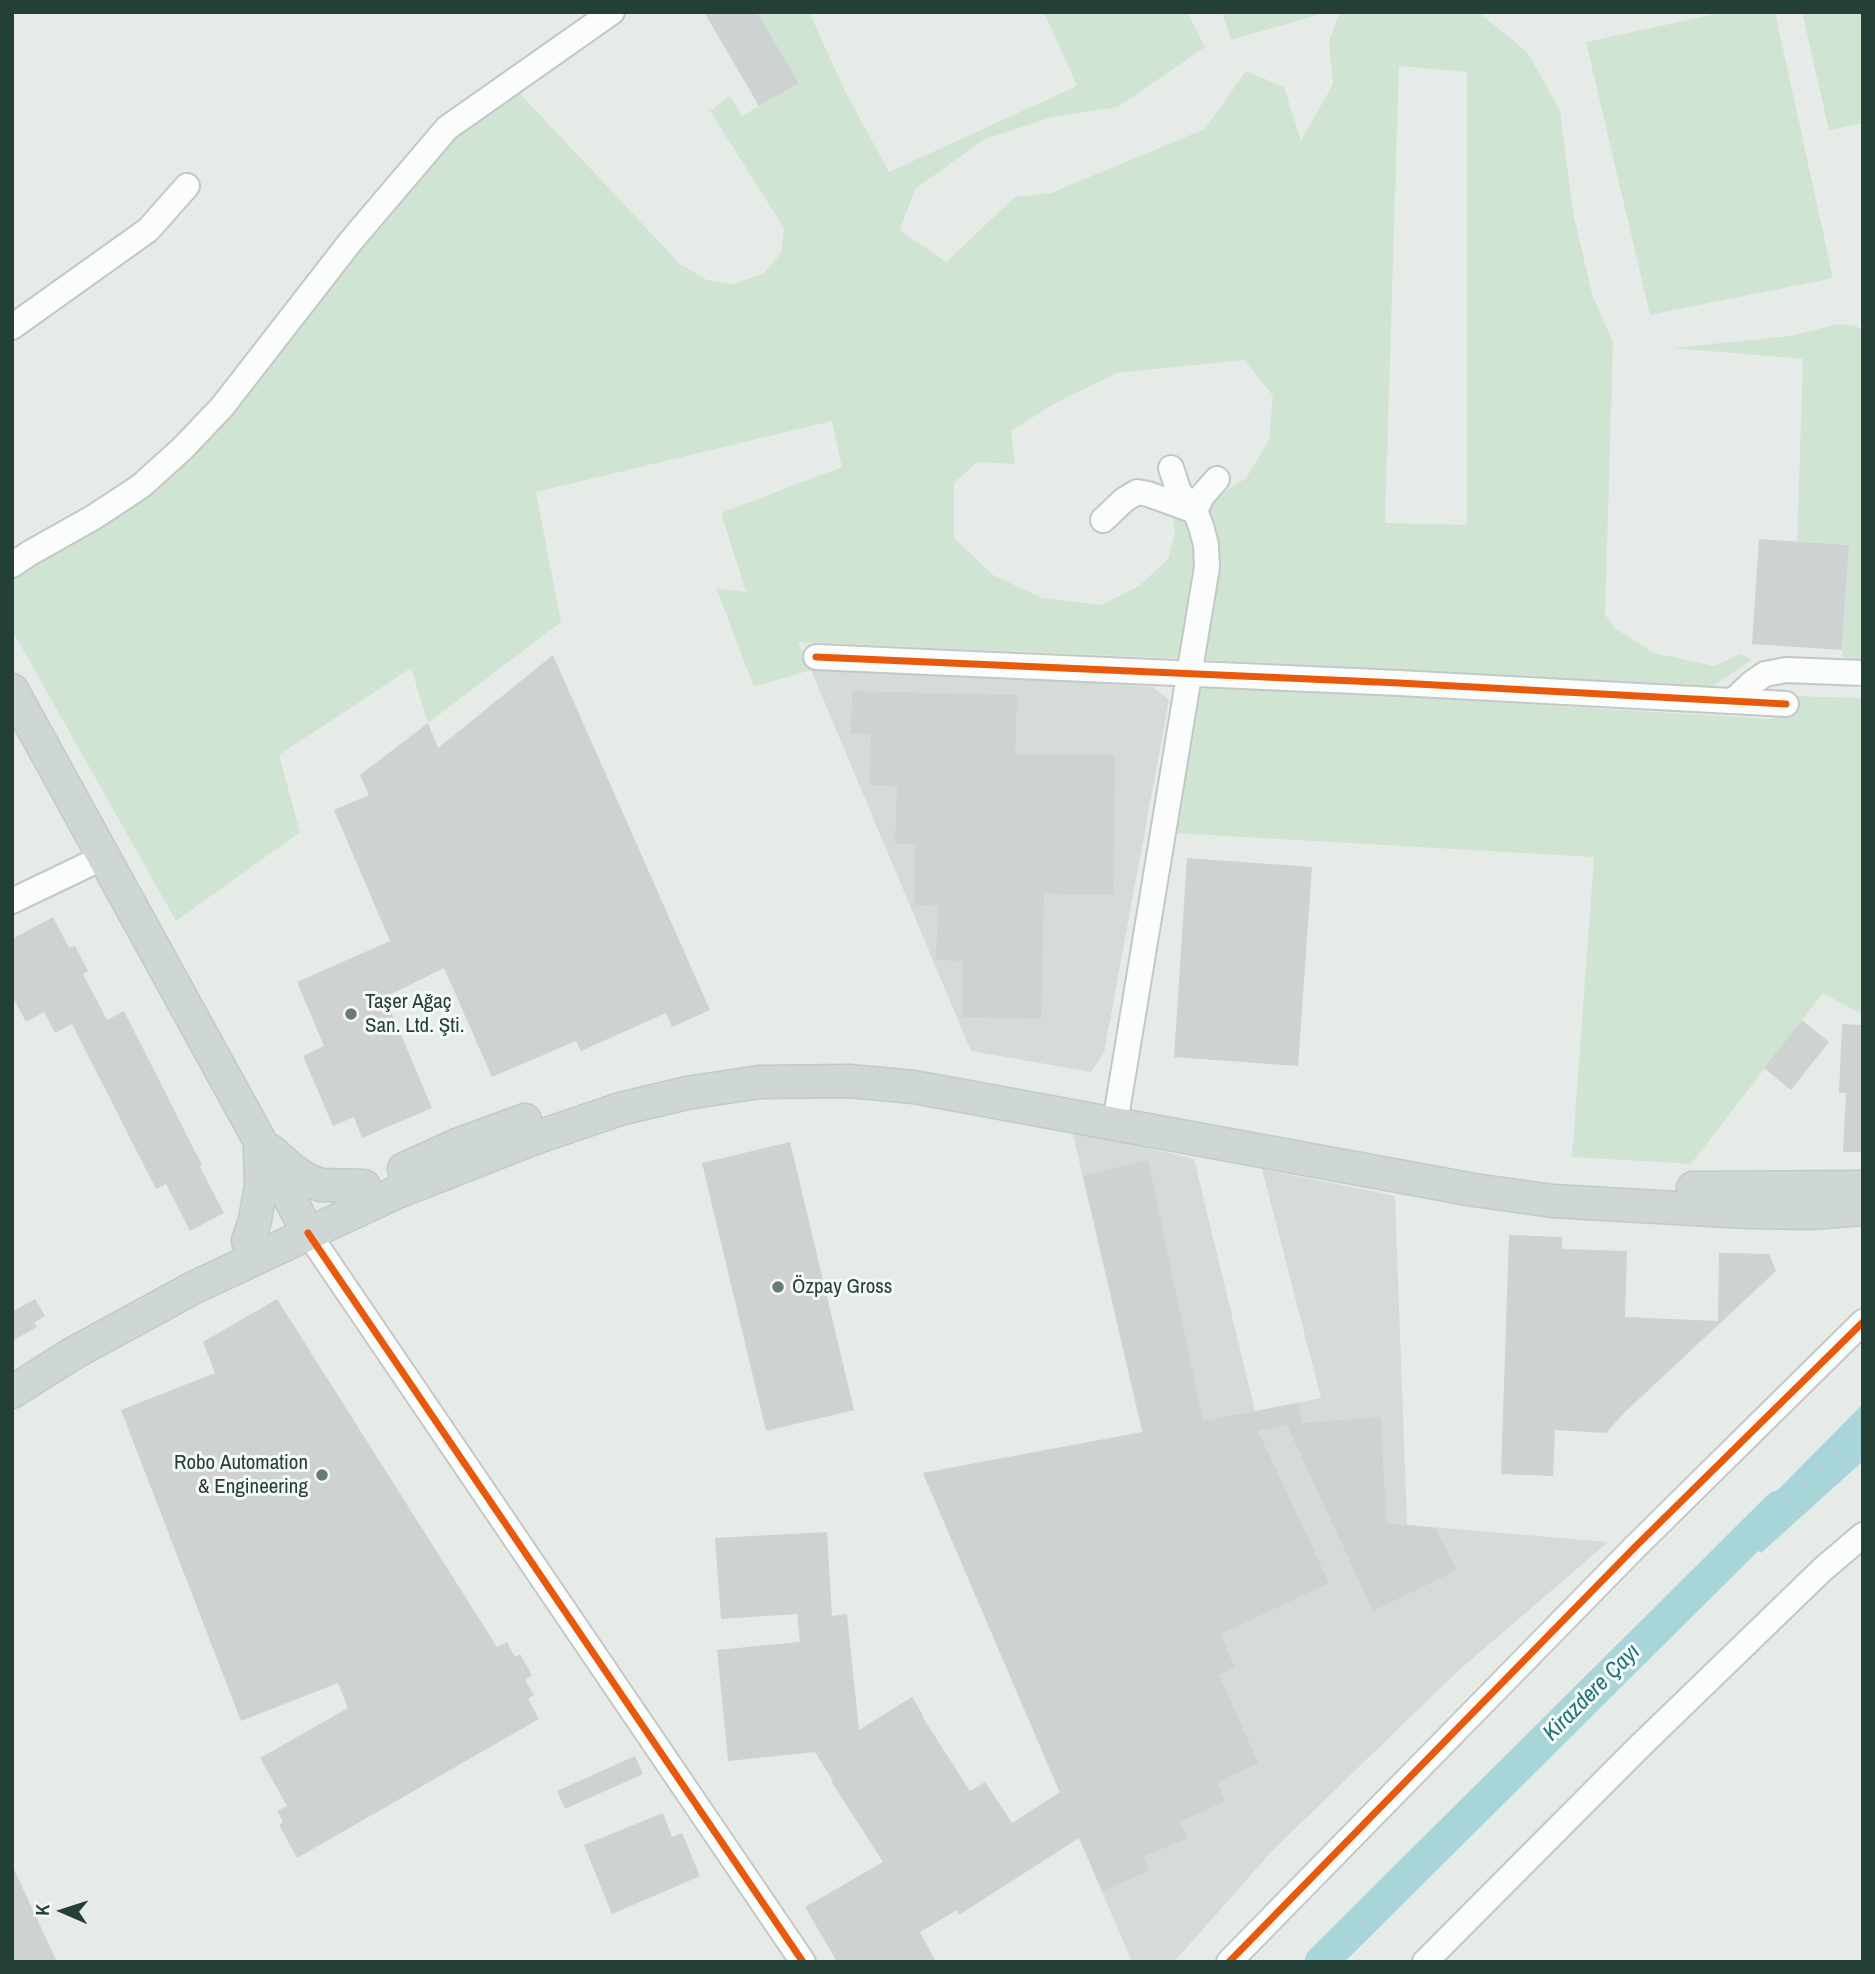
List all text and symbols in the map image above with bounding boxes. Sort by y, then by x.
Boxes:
place label: Taşer Ağaç San. Ltd. Şti. [365,989,465,1039]
marker: Taşer Ağaç San. Ltd. Şti. [343,1006,359,1022]
place label: Özpay Gross [792,1274,892,1300]
marker: Özpay Gross [770,1279,786,1295]
place label: Robo Automation & Engineering [174,1450,308,1500]
marker: Robo Automation & Engineering [314,1467,330,1483]
water label: Kirazdere Çayı [1538,1639,1646,1747]
north arrow [28,1876,98,1946]
text: K [29,1904,55,1916]

